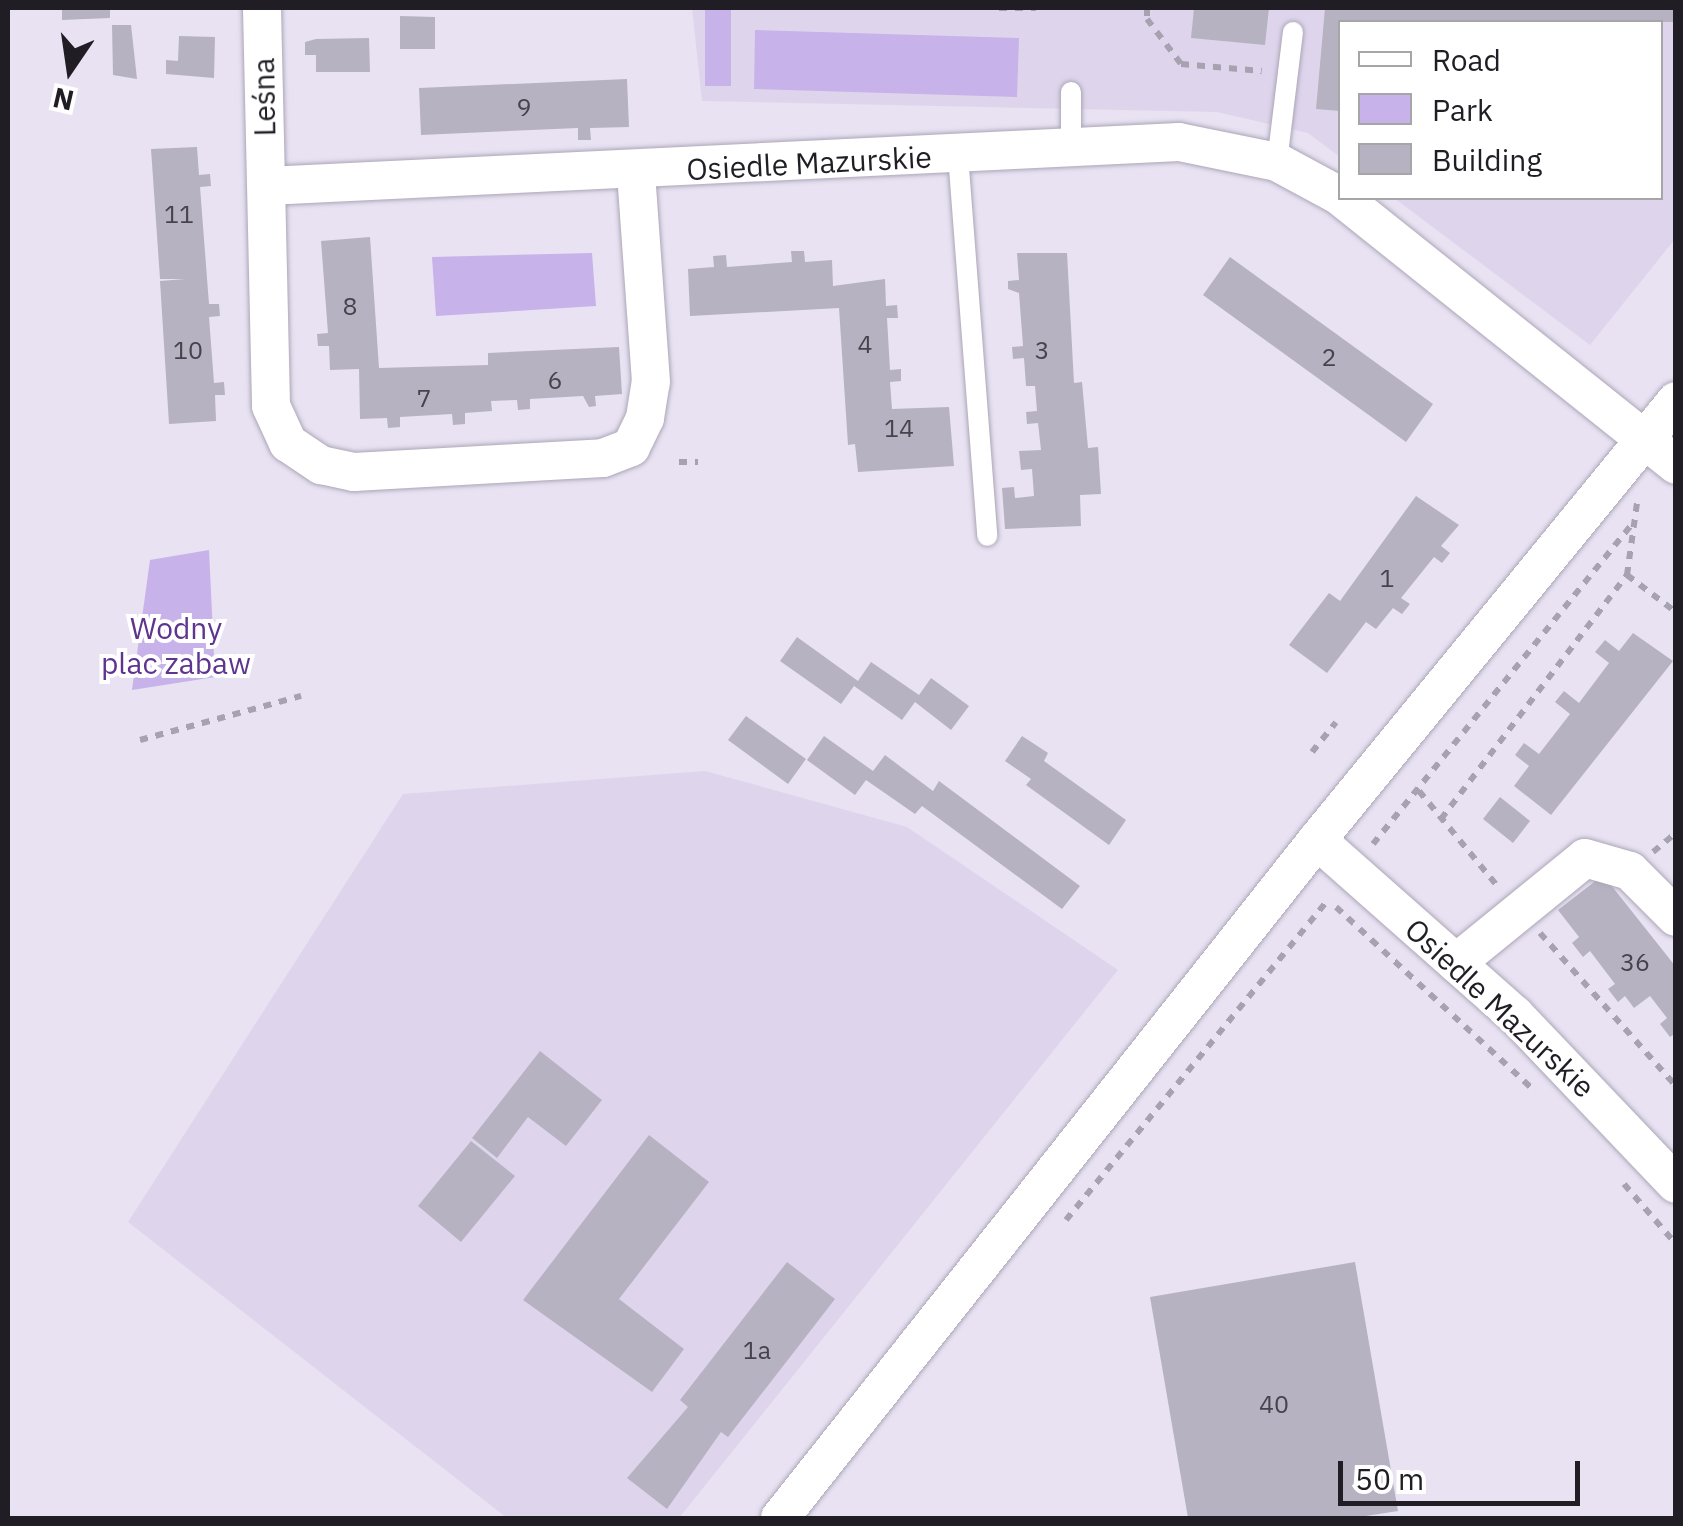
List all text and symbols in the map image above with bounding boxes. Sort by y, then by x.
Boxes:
north arrow [20,20,120,120]
legend [1338,20,1663,200]
text: Road [1432,40,1501,79]
street label: Leśna [245,57,283,137]
text: N [49,79,77,120]
text: Park [1432,90,1493,129]
house number: 9 [517,92,531,122]
street label: Osiedle Mazurskie [685,139,933,187]
text: Building [1432,140,1542,179]
house number: 11 [164,199,194,229]
house number: 8 [343,291,357,321]
house number: 4 [858,329,872,359]
house number: 10 [173,335,203,365]
house number: 3 [1035,335,1049,365]
house number: 2 [1322,342,1336,372]
house number: 6 [548,365,562,395]
house number: 7 [417,383,431,413]
house number: 14 [884,413,914,443]
house number: 1 [1380,563,1394,593]
park label: Wodny plac zabaw [101,610,251,680]
street label: Osiedle Mazurskie [1398,911,1602,1105]
house number: 36 [1620,947,1650,977]
house number: 1a [743,1335,771,1365]
house number: 40 [1259,1389,1289,1419]
scale bar [1343,1441,1586,1503]
text: 50 m [1355,1459,1424,1498]

